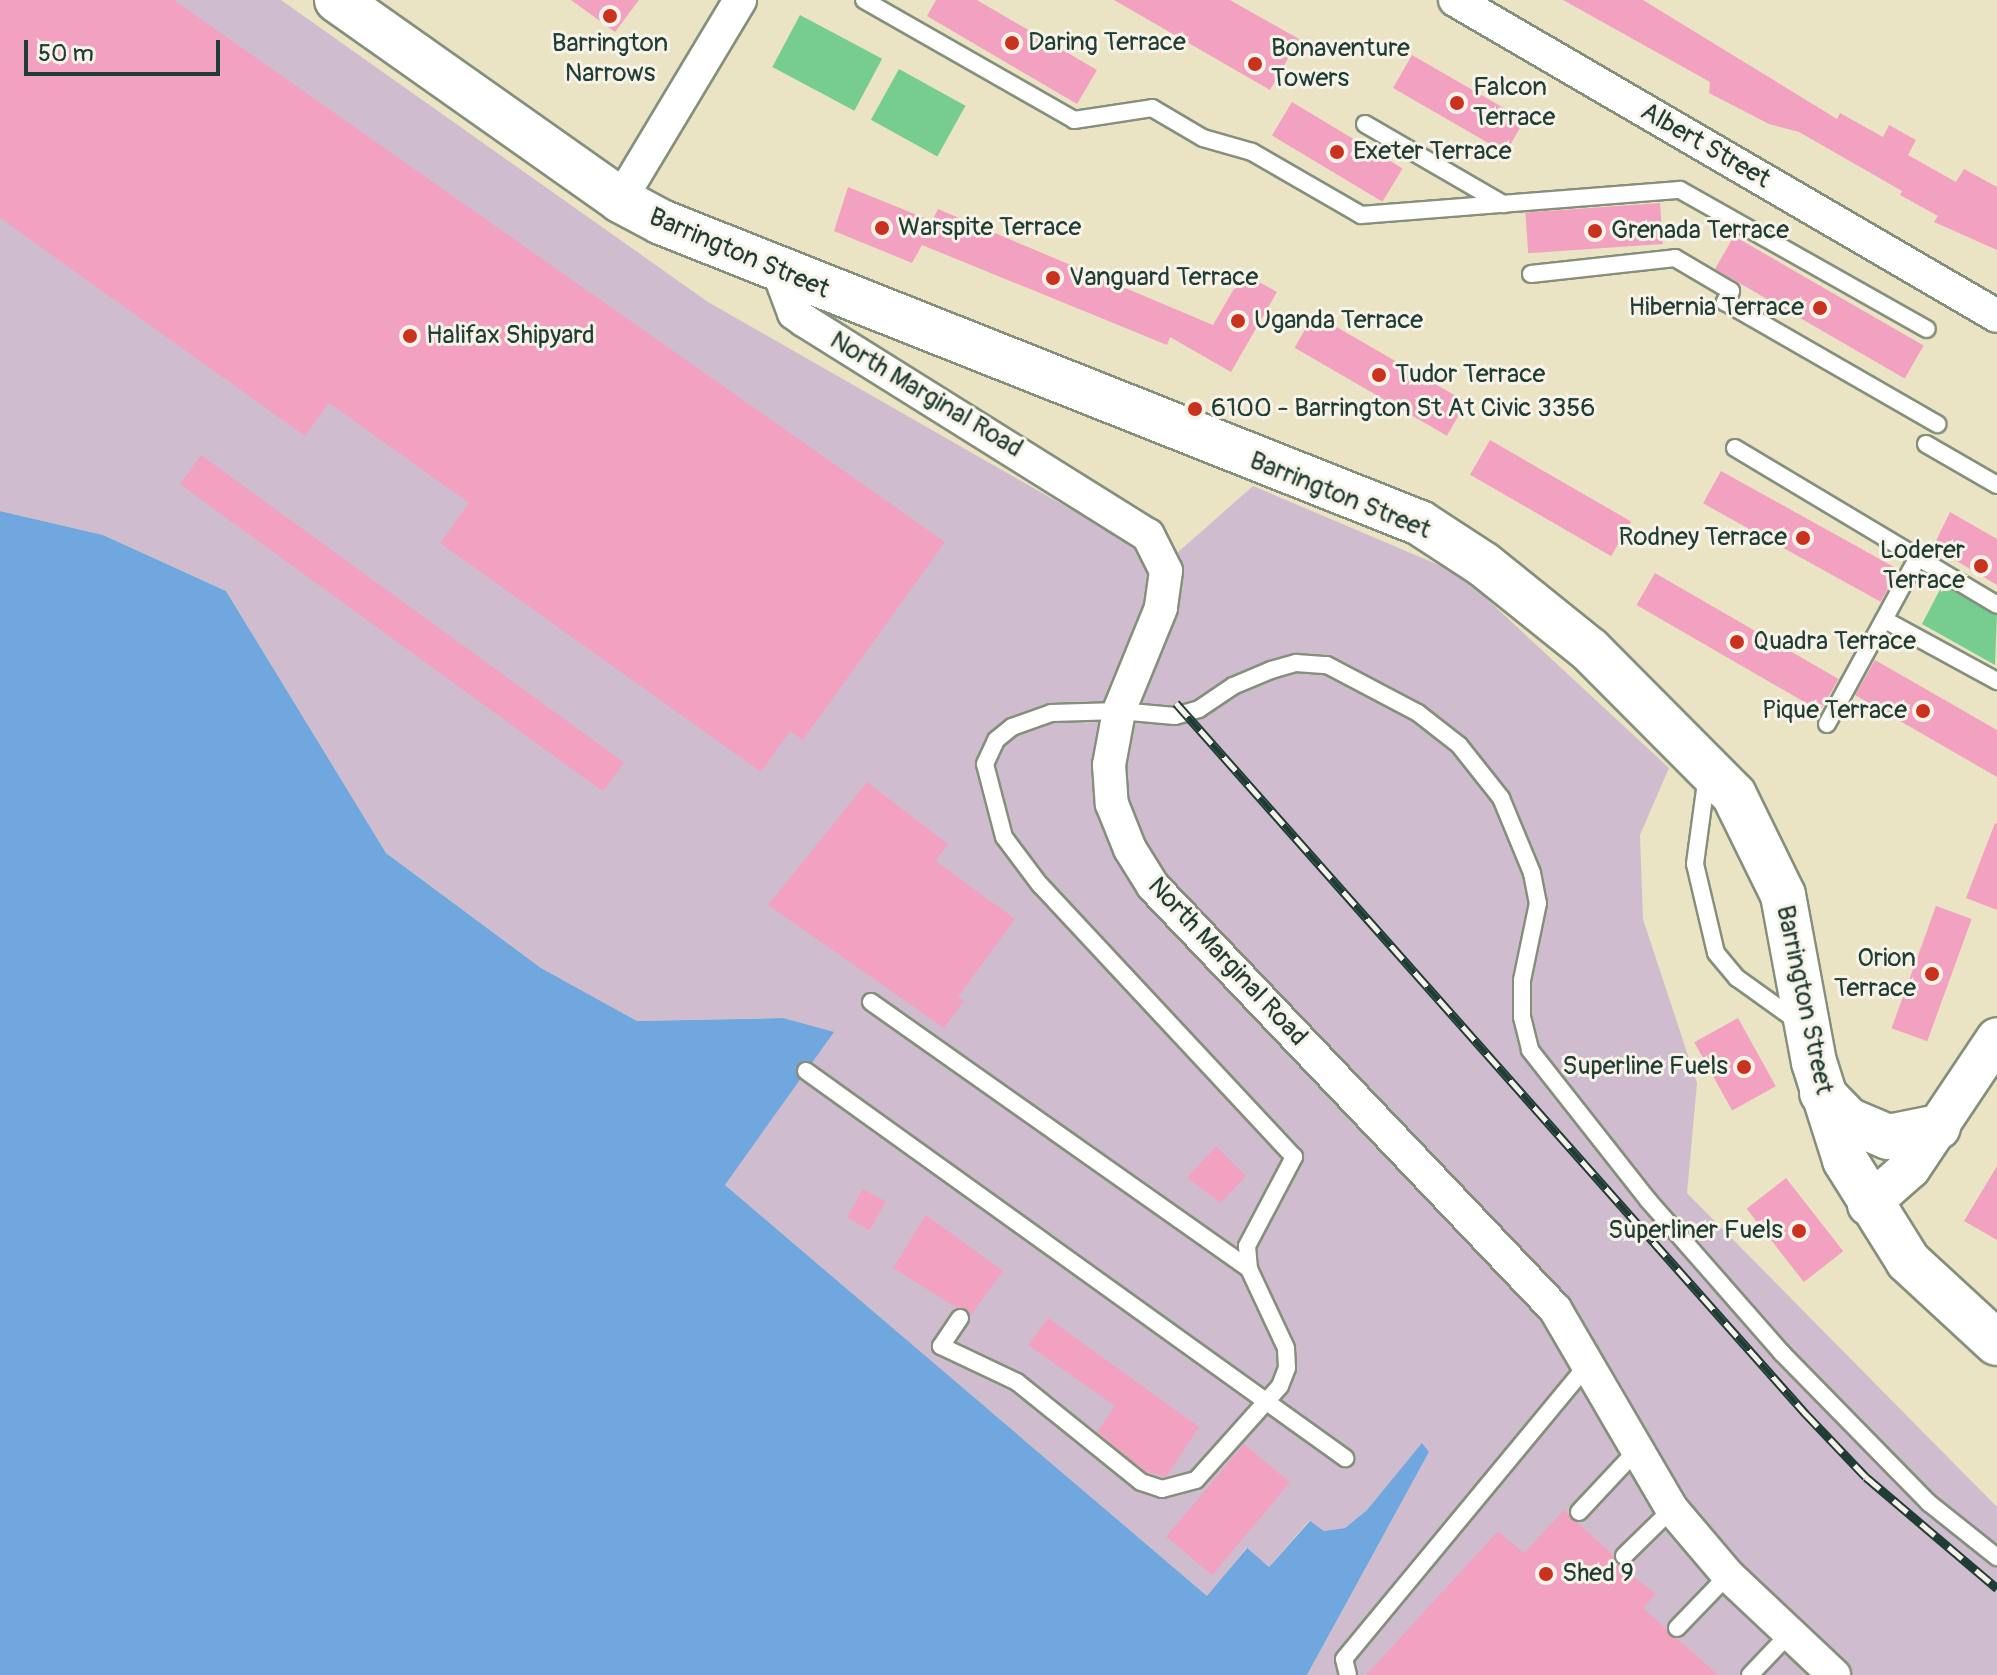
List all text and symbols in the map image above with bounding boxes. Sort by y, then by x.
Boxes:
marker: Barrington Narrows [601,7,619,25]
scale bar [28,24,224,74]
place label: Daring Terrace [1028,27,1186,59]
place label: Barrington Narrows [552,28,668,90]
place label: Bonaventure Towers [1271,33,1410,94]
marker: Daring Terrace [1003,34,1021,52]
text: 50 m [38,39,94,68]
marker: Bonaventure Towers [1246,55,1264,73]
place label: Falcon Terrace [1473,72,1555,134]
marker: Falcon Terrace [1448,94,1466,112]
street label: Albert Street [1635,96,1775,196]
place label: Exeter Terrace [1353,136,1512,168]
marker: Exeter Terrace [1328,143,1346,161]
street label: Barrington Street [644,202,834,306]
place label: Warspite Terrace [898,212,1081,244]
place label: Grenada Terrace [1611,215,1789,247]
marker: Warspite Terrace [873,219,891,237]
marker: Grenada Terrace [1586,222,1604,240]
place label: Vanguard Terrace [1069,262,1258,294]
marker: Vanguard Terrace [1044,269,1062,287]
place label: Hibernia Terrace [1629,292,1804,324]
marker: Hibernia Terrace [1811,299,1829,317]
place label: Uganda Terrace [1254,305,1423,337]
marker: Uganda Terrace [1229,312,1247,330]
place label: Halifax Shipyard [426,320,595,352]
street label: North Marginal Road [824,325,1028,465]
marker: Halifax Shipyard [401,327,419,345]
place label: Tudor Terrace [1395,359,1545,391]
marker: Tudor Terrace [1370,366,1388,384]
place label: 6100 - Barrington St At Civic 3356 [1211,393,1595,425]
marker: 6100 - Barrington St At Civic 3356 [1186,400,1204,418]
street label: Barrington Street [1245,445,1435,547]
place label: Rodney Terrace [1619,522,1787,554]
marker: Rodney Terrace [1794,529,1812,547]
place label: Loderer Terrace [1880,535,1965,596]
marker: Loderer Terrace [1972,557,1990,575]
place label: Quadra Terrace [1753,626,1916,658]
marker: Quadra Terrace [1728,633,1746,651]
place label: Pique Terrace [1762,695,1907,727]
marker: Pique Terrace [1914,702,1932,720]
street label: North Marginal Road [1141,871,1313,1053]
street label: Barrington Street [1769,903,1839,1097]
place label: Orion Terrace [1834,943,1916,1004]
marker: Orion Terrace [1923,965,1941,983]
place label: Superline Fuels [1562,1051,1728,1083]
marker: Superline Fuels [1735,1058,1753,1076]
place label: Superliner Fuels [1608,1215,1783,1247]
marker: Superliner Fuels [1790,1222,1808,1240]
place label: Shed 9 [1562,1558,1634,1590]
marker: Shed 9 [1537,1565,1555,1583]

